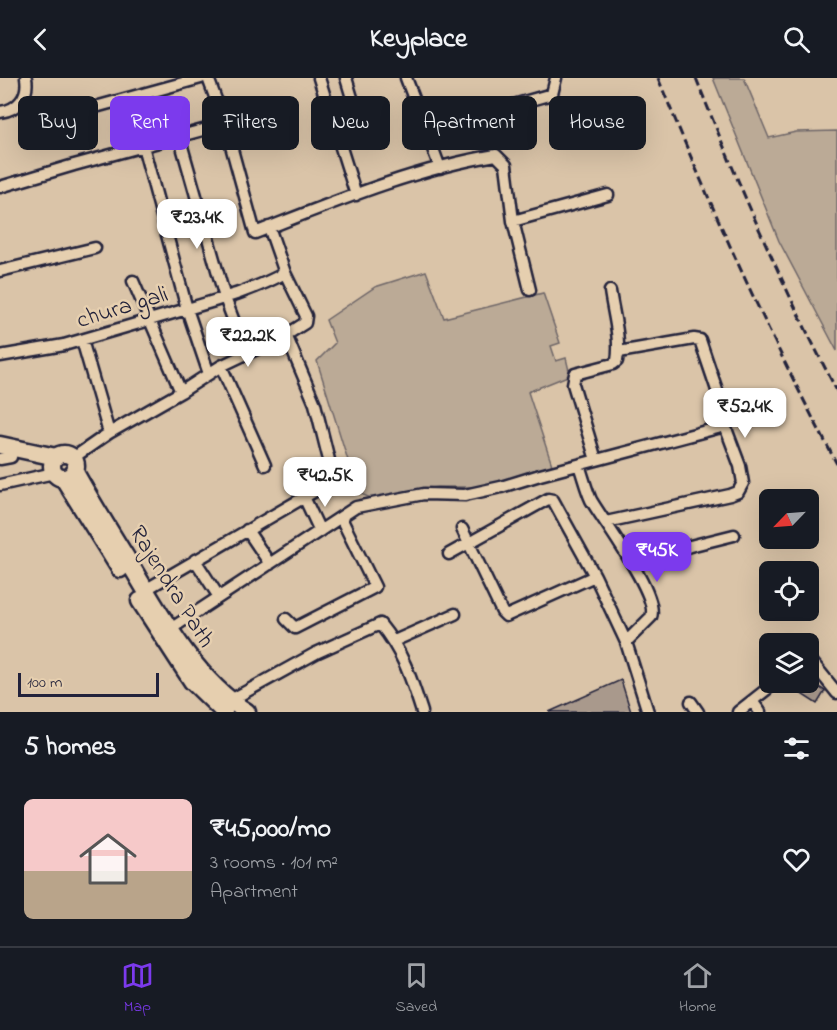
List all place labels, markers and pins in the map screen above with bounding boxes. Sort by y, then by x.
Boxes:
pin: ₹23.4K [148,199,246,250]
pin: ₹22.2K [199,317,297,368]
pin: ₹52.4K [696,388,794,439]
pin: ₹42.5K [276,457,374,508]
pin: ₹45K [621,532,693,583]

